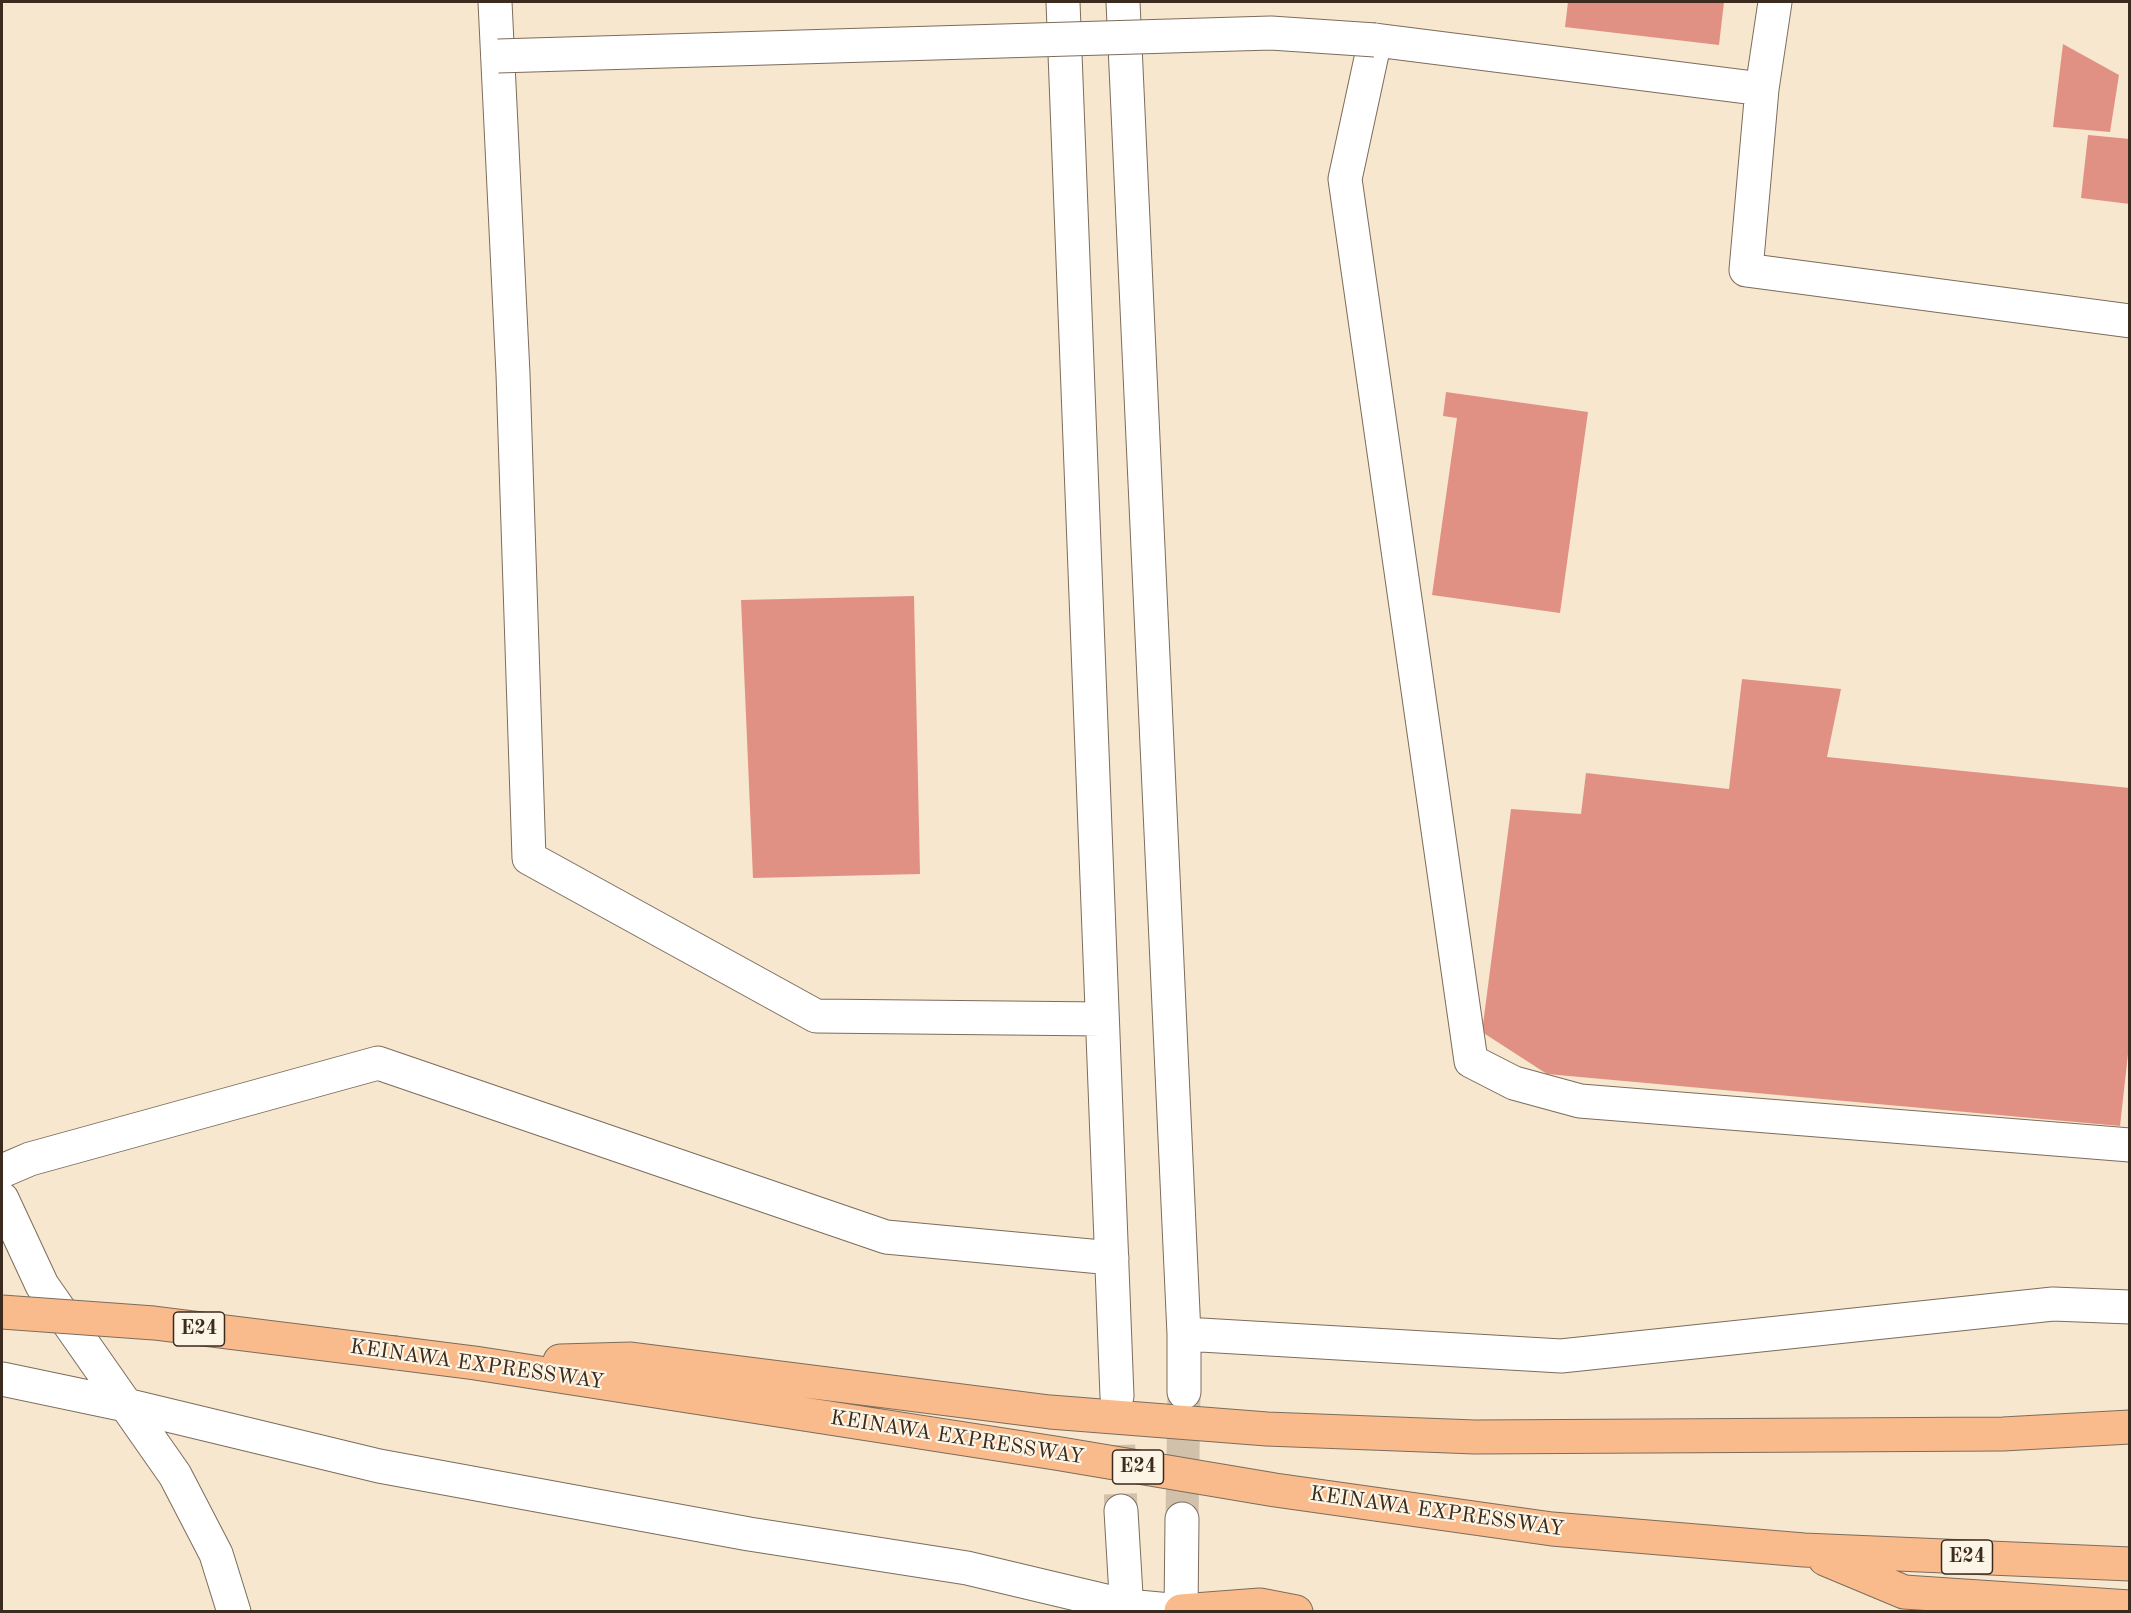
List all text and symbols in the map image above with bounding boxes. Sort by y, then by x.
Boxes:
road number: E24 [174,1312,224,1346]
street label: KEINAWA EXPRESSWAY [348,1335,606,1395]
street label: KEINAWA EXPRESSWAY [828,1406,1086,1470]
road number: E24 [1112,1450,1164,1484]
street label: KEINAWA EXPRESSWAY [1308,1482,1566,1542]
road number: E24 [1942,1540,1992,1574]

